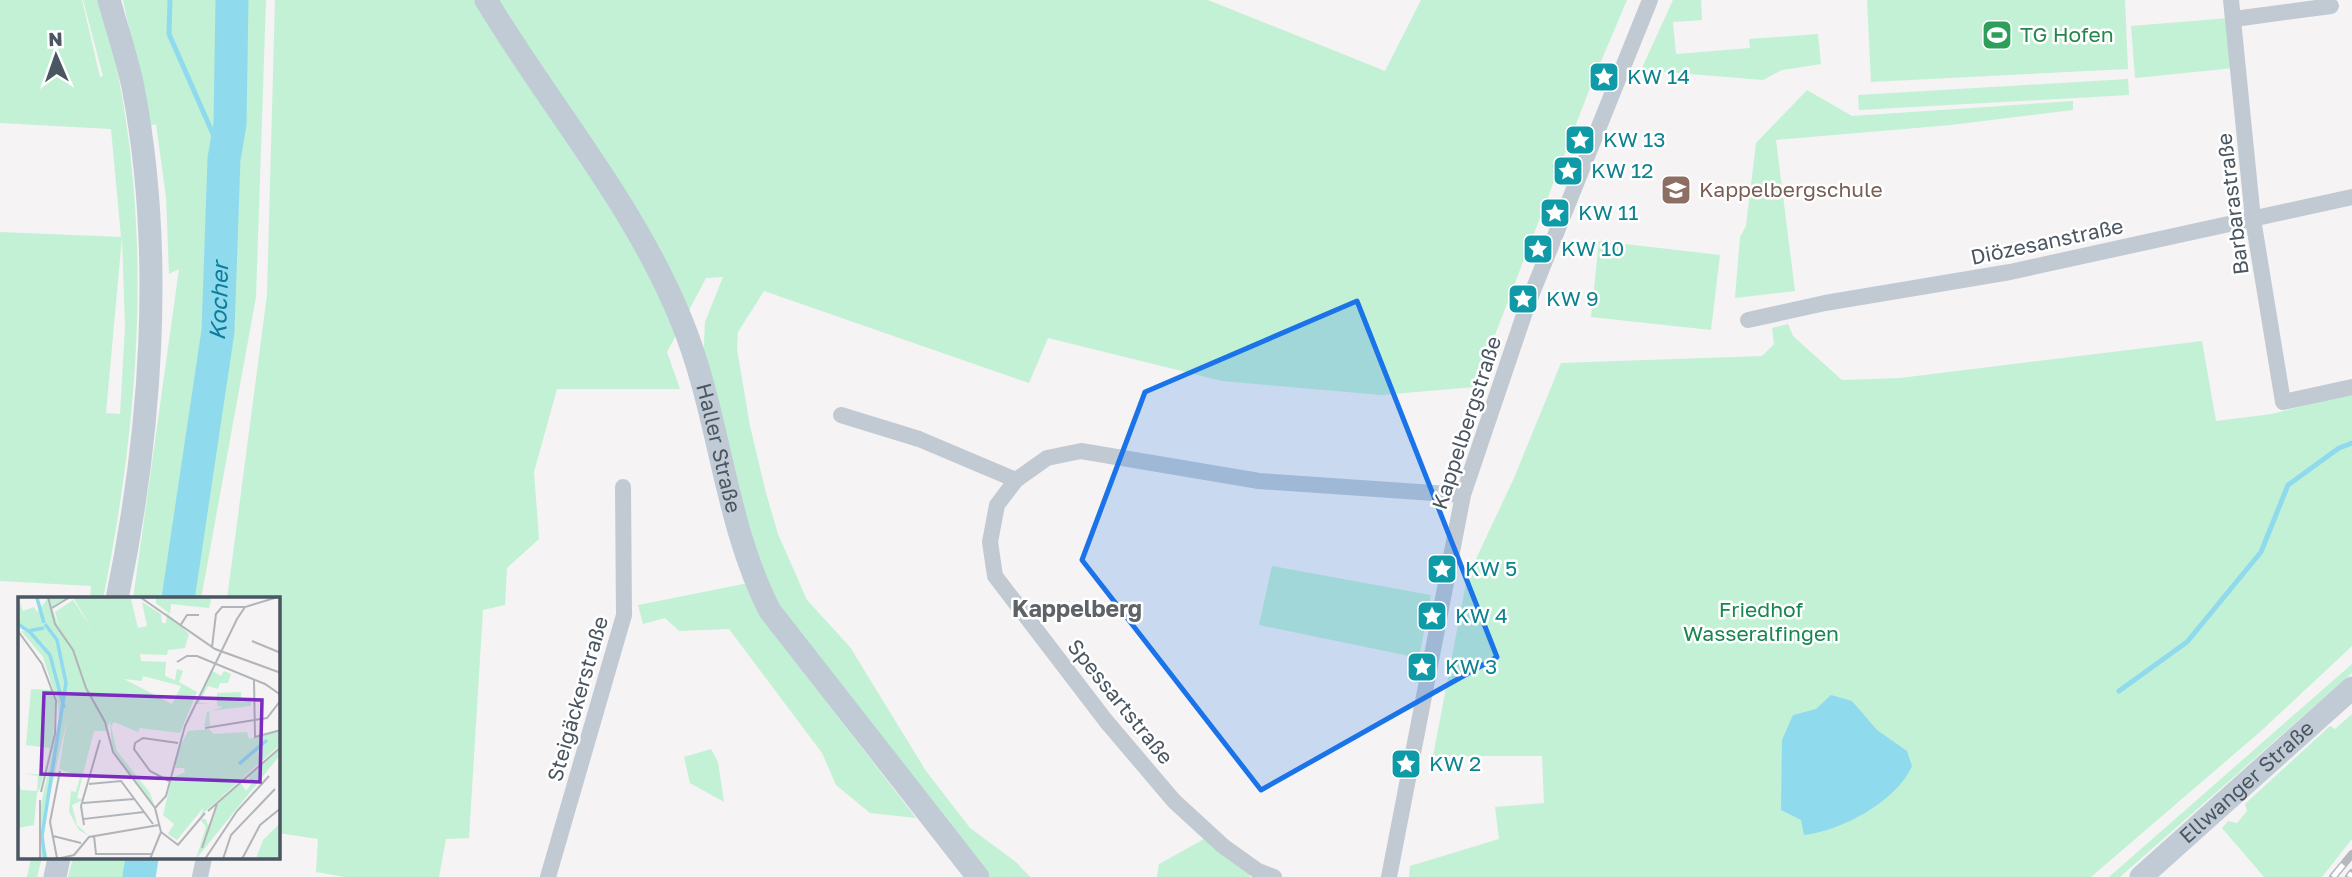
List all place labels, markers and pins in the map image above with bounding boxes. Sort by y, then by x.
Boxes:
sports icon: TG Hofen [1980,18,2014,52]
place label: TG Hofen [2020,21,2114,47]
place icon: KW 14 [1587,60,1621,94]
place label: KW 14 [1627,63,1690,89]
place icon: KW 13 [1563,123,1597,157]
place label: KW 13 [1603,126,1666,152]
place icon: KW 12 [1551,154,1585,188]
place label: KW 12 [1591,157,1653,183]
school or university icon: Kappelbergschule [1659,173,1693,207]
place label: Kappelbergschule [1699,176,1883,202]
place icon: KW 11 [1538,196,1572,230]
place label: KW 11 [1578,199,1638,225]
place icon: KW 10 [1521,232,1555,266]
place label: KW 10 [1561,235,1624,261]
place icon: KW 9 [1506,282,1540,316]
place label: KW 9 [1546,285,1599,311]
place icon: KW 5 [1425,552,1459,586]
place label: KW 5 [1465,555,1517,581]
place icon: KW 4 [1415,599,1449,633]
place label: KW 4 [1455,602,1508,628]
place icon: KW 3 [1405,650,1439,684]
place label: KW 3 [1445,653,1497,679]
place icon: KW 2 [1389,747,1423,781]
place label: KW 2 [1429,750,1481,776]

